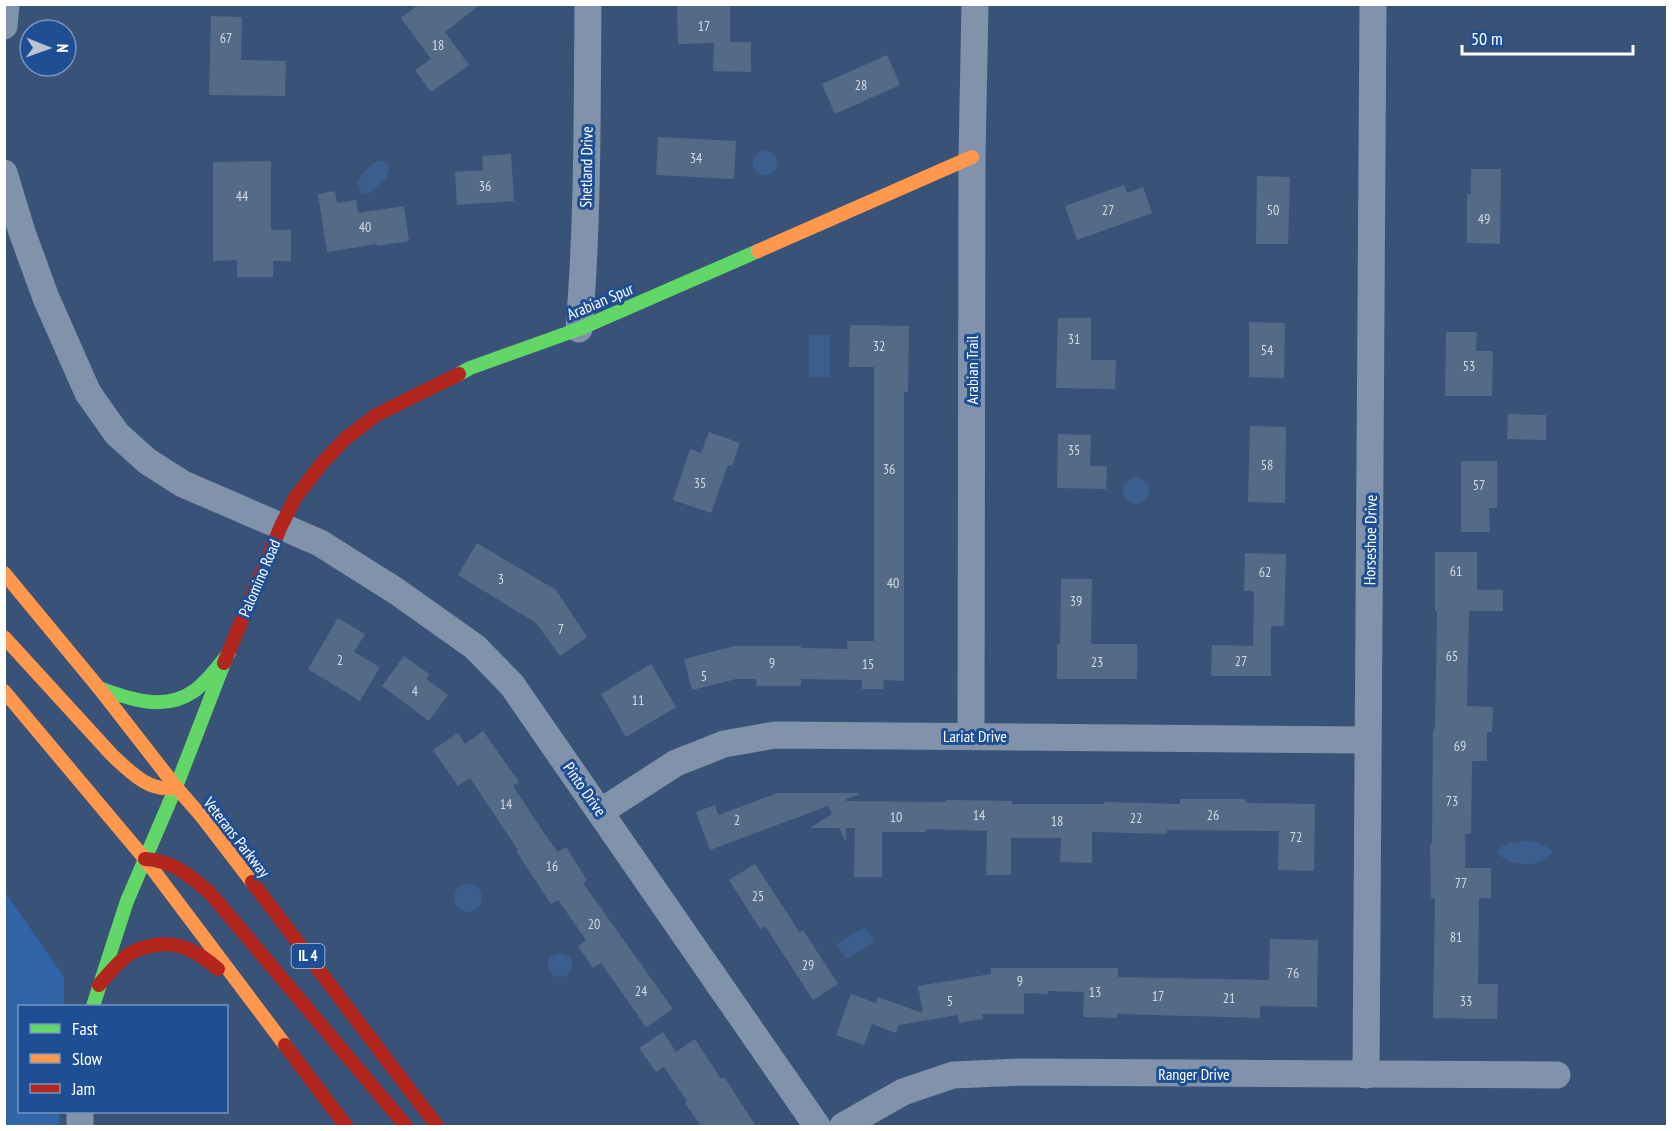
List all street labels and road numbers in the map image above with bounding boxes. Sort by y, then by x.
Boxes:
street label: Shetland Drive [575,126,597,208]
street label: Arabian Spur [564,278,637,324]
street label: Arabian Trail [962,335,982,404]
street label: Horseshoe Drive [1359,495,1381,585]
street label: Palomino Road [234,536,284,620]
street label: Lariat Drive [943,726,1007,746]
street label: Pinto Drive [559,758,611,820]
street label: Veterans Parkway [199,792,275,881]
road number: IL 4 [292,944,324,968]
street label: Ranger Drive [1158,1064,1230,1084]

